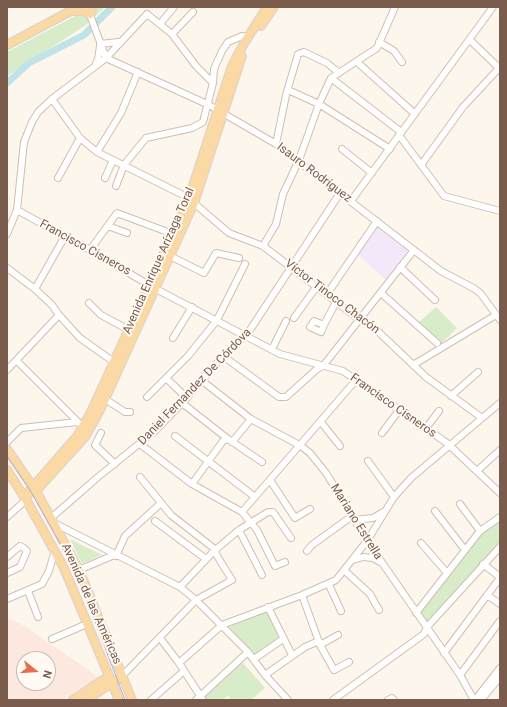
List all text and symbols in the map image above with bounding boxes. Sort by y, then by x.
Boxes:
street label: Isauro Rodríguez [274,140,354,206]
street label: Avenida Enrique Arízaga Toral [120,185,198,337]
street label: Francisco Cisneros [37,217,133,279]
street label: Víctor Tinoco Chacón [282,257,382,337]
street label: Daniel Fernandez De Córdova [135,326,255,448]
street label: Francisco Cisneros [347,371,439,441]
street label: Mariano Estrella [327,481,385,563]
street label: Avenida de las Américas [58,541,124,667]
north arrow [16,651,56,691]
text: N [40,669,54,680]

